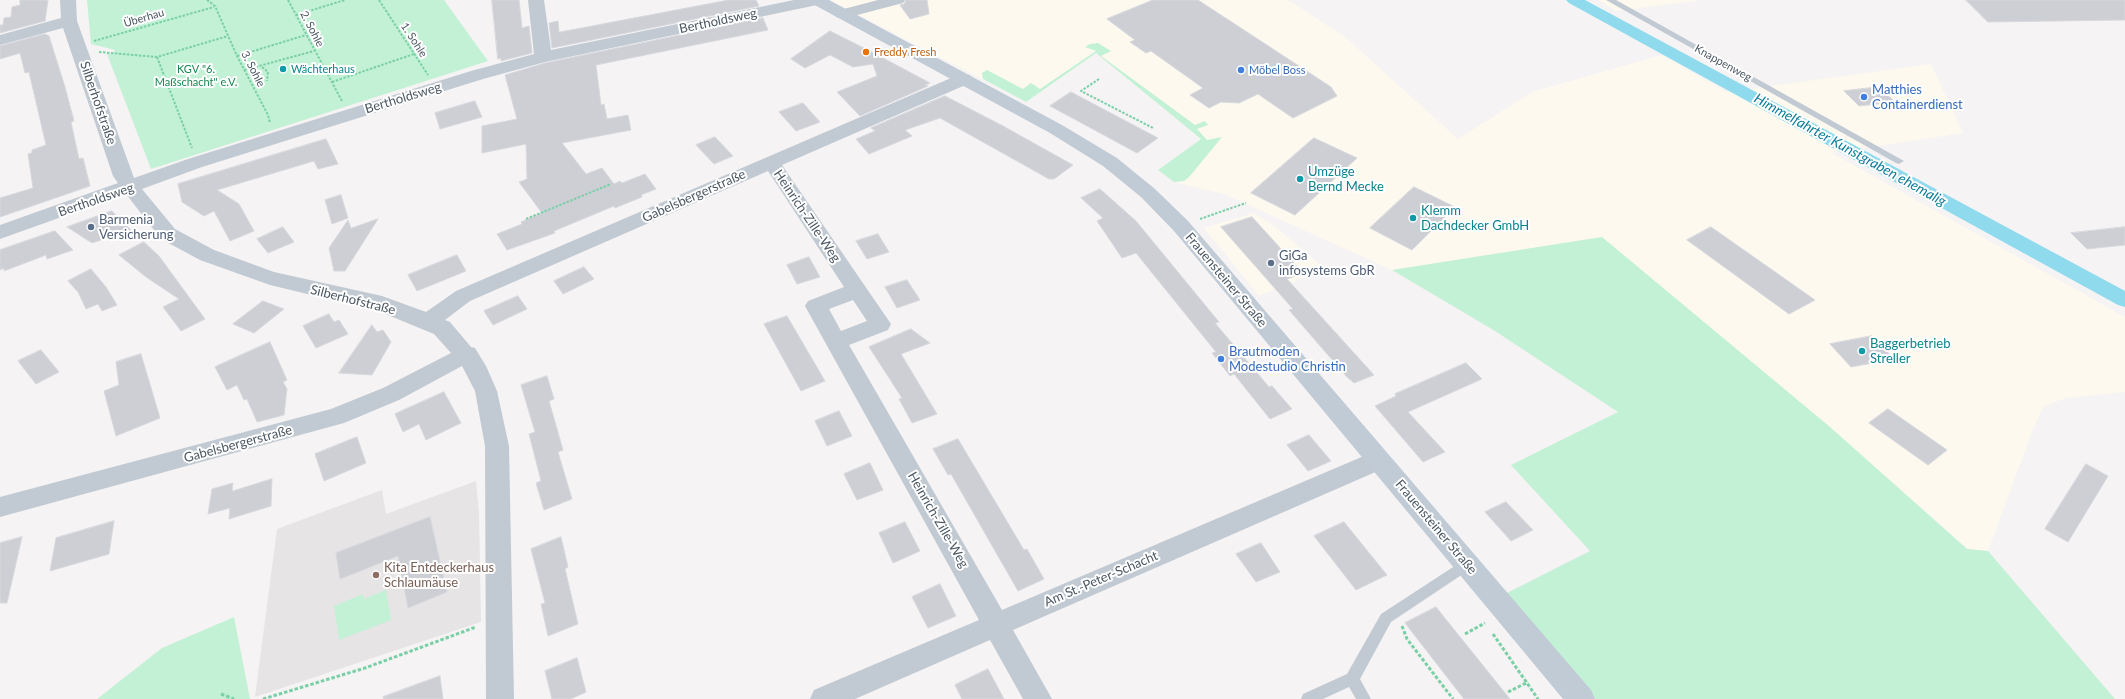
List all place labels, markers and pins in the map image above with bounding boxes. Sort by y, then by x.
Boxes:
place label: Freddy Fresh [874,45,936,59]
marker: Freddy Fresh [861,47,871,57]
place label: Wächterhaus [291,62,355,76]
place label: Möbel Boss [1249,63,1305,77]
marker: Wächterhaus [278,64,288,74]
marker: Möbel Boss [1236,65,1246,75]
place label: Matthies Containerdienst [1872,82,1963,113]
marker: Matthies Containerdienst [1859,92,1869,102]
place label: Umzüge Bernd Mecke [1308,164,1384,195]
marker: Umzüge Bernd Mecke [1295,174,1305,184]
place label: Klemm Dachdecker GmbH [1421,203,1529,234]
place label: Barmenia Versicherung [99,212,173,243]
marker: Klemm Dachdecker GmbH [1408,213,1418,223]
marker: Barmenia Versicherung [86,222,96,232]
place label: GiGa infosystems GbR [1279,248,1375,279]
marker: GiGa infosystems GbR [1266,258,1276,268]
place label: Baggerbetrieb Streller [1870,336,1951,367]
place label: Brautmoden Modestudio Christin [1229,344,1346,375]
marker: Baggerbetrieb Streller [1857,346,1867,356]
marker: Brautmoden Modestudio Christin [1216,354,1226,364]
place label: Kita Entdeckerhaus Schlaumäuse [384,560,494,591]
marker: Kita Entdeckerhaus Schlaumäuse [371,570,381,580]

